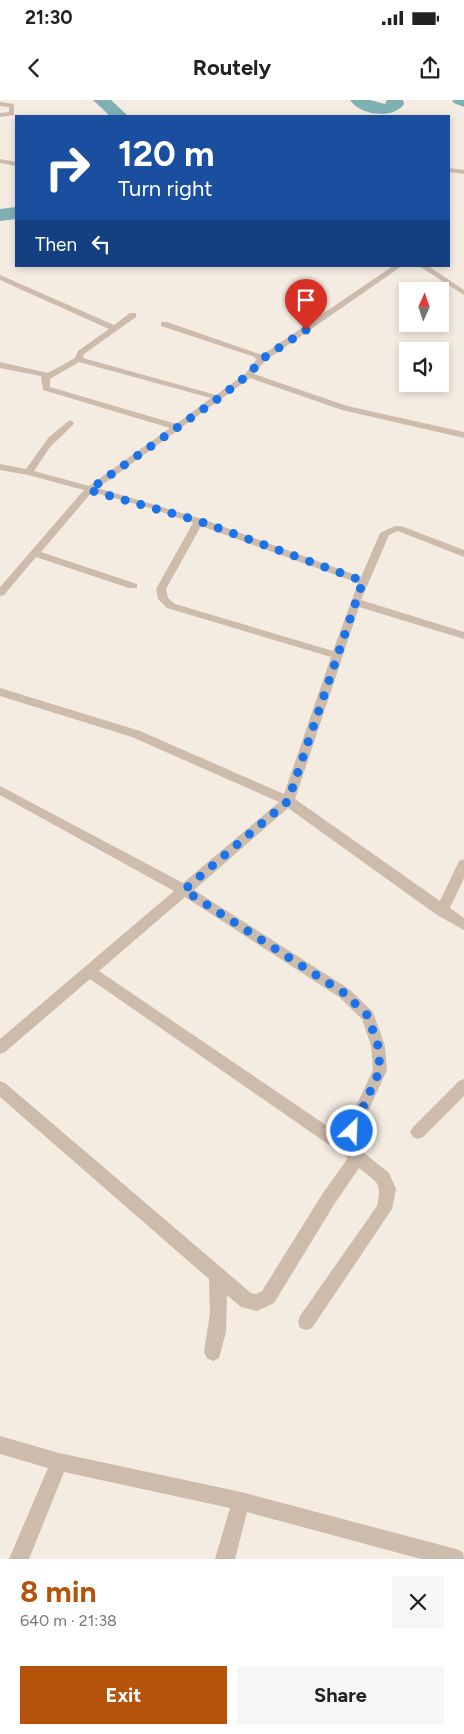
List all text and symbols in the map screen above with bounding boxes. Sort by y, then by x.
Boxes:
text: 21:30 [25,6,73,29]
icon: back [20,54,48,82]
text: Routely [193,54,271,81]
icon: share [416,54,444,82]
text: 120 m [118,133,215,175]
icon: right [35,135,100,200]
text: Turn right [118,175,213,202]
icon: left [87,230,115,258]
text: Then [35,233,77,256]
pin [285,279,327,330]
north arrow [399,282,449,332]
map controls [399,282,449,392]
icon: arrive [292,286,320,314]
button: sound [399,342,449,392]
position arrow [325,1104,377,1156]
text: 8 min [20,1573,97,1610]
button: close [392,1576,444,1628]
text: 640 m · 21:38 [20,1611,117,1630]
button: Exit [20,1666,227,1724]
button: Share [237,1666,444,1724]

